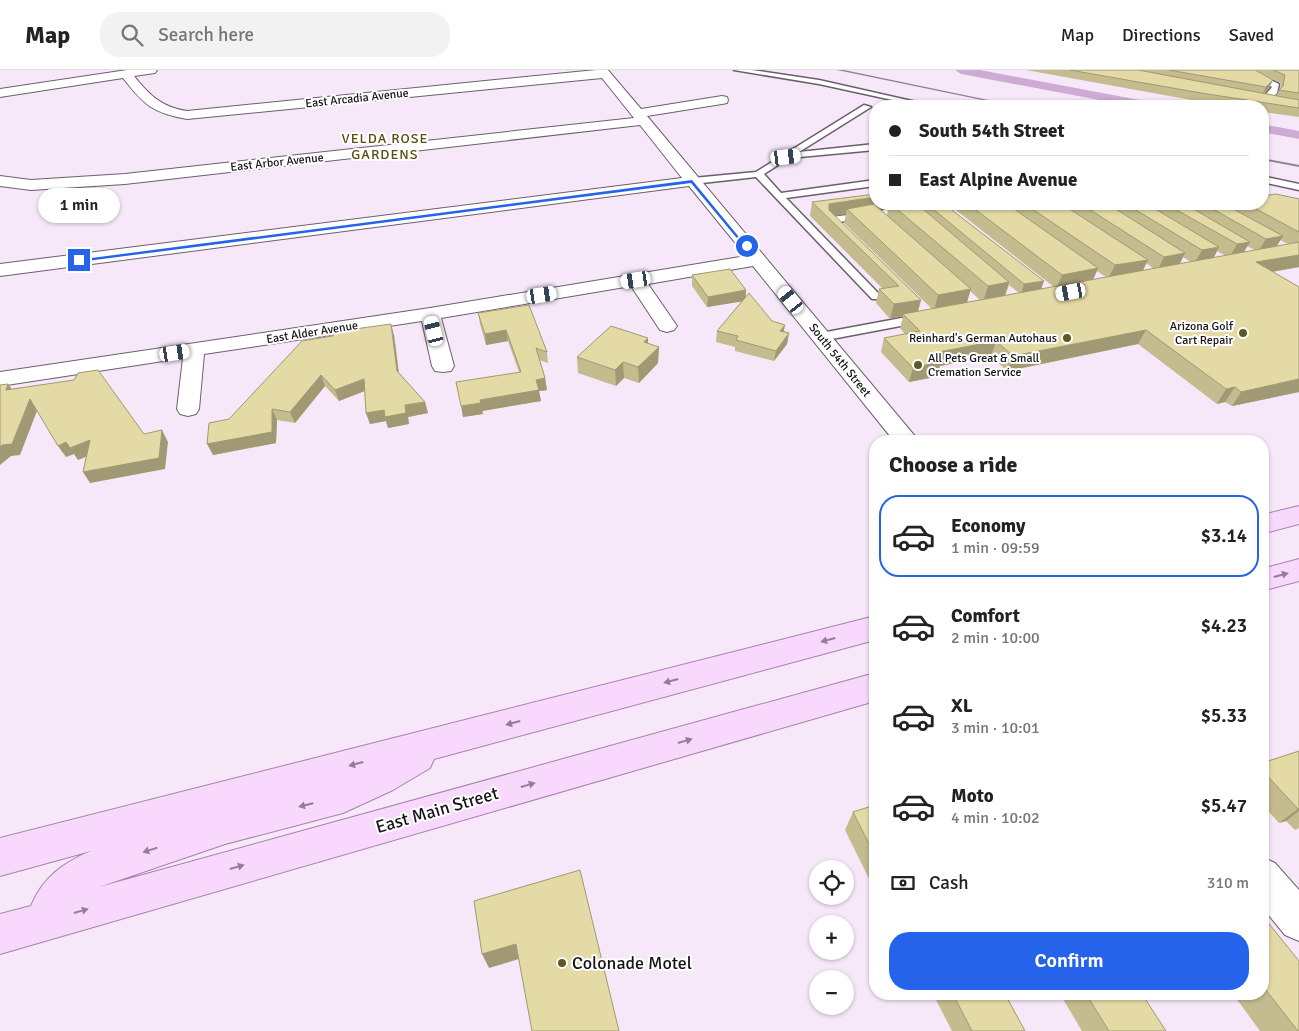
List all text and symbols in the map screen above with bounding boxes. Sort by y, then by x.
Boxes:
search box [100,12,450,57]
text: Map [25,20,70,50]
icon: search [118,21,146,49]
text: Search here [158,23,254,47]
text: Map [1061,24,1094,46]
text: Directions [1122,24,1201,46]
text: Saved [1229,24,1274,46]
street label: East Arcadia Avenue [305,86,410,111]
text: South 54th Street [919,119,1065,143]
district label: VELDA ROSE GARDENS [342,130,428,163]
car [770,148,801,166]
street label: East Arbor Avenue [230,150,324,175]
text: East Alpine Avenue [919,168,1077,192]
callout: 1 min [38,188,120,222]
text: 1 min [60,195,98,215]
route start [736,235,758,257]
route end [68,249,90,271]
car [620,270,651,290]
car [1054,282,1087,302]
car [775,284,806,316]
car [526,285,557,305]
car [423,315,444,347]
street label: East Alder Avenue [265,318,359,347]
place label: Arizona Golf Cart Repair [1170,319,1234,348]
street label: South 54th Street [805,320,874,400]
marker: Arizona Golf Cart Repair [1237,327,1249,339]
place label: Reinhard's German Autohaus [909,331,1057,346]
marker: Reinhard's German Autohaus [1061,332,1073,344]
car [159,343,190,363]
place label: All Pets Great & Small Cremation Service [928,351,1040,380]
marker: All Pets Great & Small Cremation Service [912,359,924,371]
text: Choose a ride [889,451,1017,478]
icon: car [891,514,936,559]
text: Economy [951,514,1025,538]
text: $3.14 [1201,524,1247,548]
text: 1 min · 09:59 [951,538,1040,558]
one-way arrow [1273,571,1288,579]
icon: car [891,604,936,649]
text: Comfort [951,604,1020,628]
text: $4.23 [1201,614,1247,638]
text: 2 min · 10:00 [951,628,1040,648]
one-way arrow [820,636,835,644]
one-way arrow [663,678,678,686]
icon: car [891,694,936,739]
text: XL [951,694,973,718]
text: $5.33 [1201,704,1247,728]
text: 3 min · 10:01 [951,718,1040,738]
one-way arrow [506,719,521,727]
one-way arrow [677,736,692,744]
one-way arrow [349,760,364,768]
one-way arrow [521,780,536,788]
street label: East Main Street [373,782,501,838]
icon: car [891,784,936,829]
text: Moto [951,784,994,808]
text: $5.47 [1201,794,1247,818]
one-way arrow [299,801,314,809]
text: 4 min · 10:02 [951,808,1040,828]
one-way arrow [142,846,157,854]
map controls [809,860,854,1015]
button: locate [809,860,854,905]
one-way arrow [230,862,245,870]
icon: cash [889,869,917,897]
text: Cash [929,871,969,895]
text: 310 m [1207,873,1249,893]
one-way arrow [73,907,88,915]
button: + [809,915,854,960]
button: Confirm [889,932,1249,990]
place label: Colonade Motel [572,952,692,974]
marker: Colonade Motel [556,957,568,969]
button: − [809,970,854,1015]

